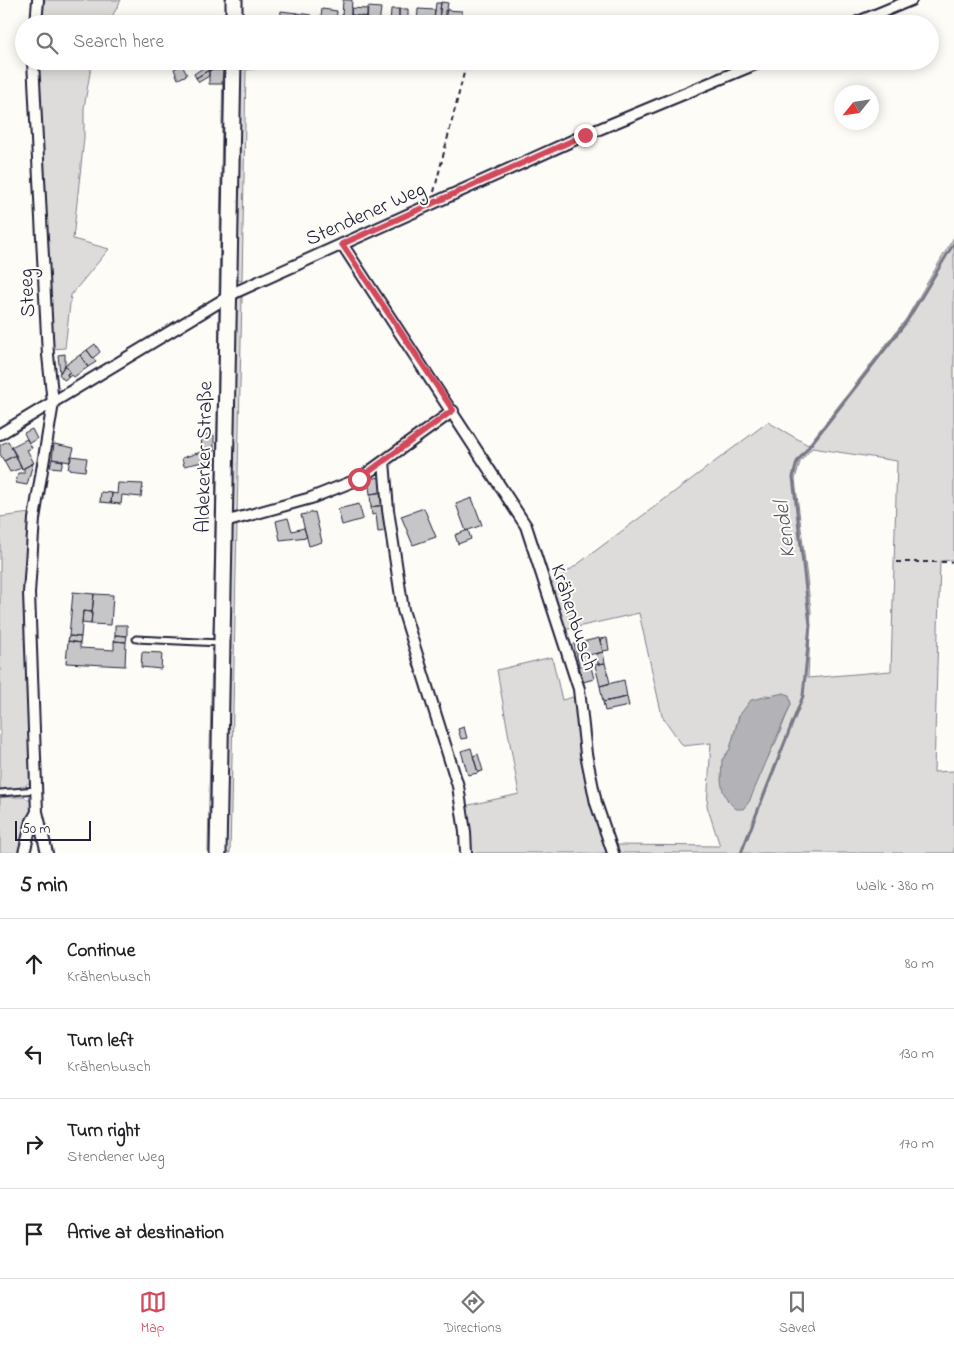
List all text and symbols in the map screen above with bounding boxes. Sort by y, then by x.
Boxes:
search box [15,15,939,70]
icon: search [33,29,61,57]
text: Search here [73,29,164,56]
north arrow [834,85,879,130]
route end [574,124,597,147]
street label: Stendener Weg [301,175,431,256]
street label: Steeg [12,268,46,318]
street label: Aldekerker Straße [189,380,221,533]
route start [348,468,371,491]
water label: Kendel [766,497,805,560]
street label: Krähenbusch [542,561,604,675]
scale bar [15,818,91,841]
text: 50 m [22,819,50,840]
text: 5 min [20,871,68,901]
text: Walk · 380 m [856,874,934,898]
text: Continue [67,938,135,965]
icon: ahead [20,950,48,978]
text: 80 m [905,952,934,976]
text: Krähenbusch [67,965,151,989]
text: Turn left [67,1028,134,1055]
icon: left [20,1040,48,1068]
text: 130 m [899,1042,934,1066]
text: Krähenbusch [67,1055,151,1079]
text: Turn right [67,1118,140,1145]
icon: right [20,1130,48,1158]
text: 170 m [899,1132,934,1156]
text: Stendener Weg [67,1145,165,1169]
icon: arrive [20,1220,48,1248]
text: Arrive at destination [67,1220,224,1247]
tab: Map [139,1288,167,1339]
tab: Directions [444,1288,502,1339]
tab: Saved [779,1288,815,1339]

